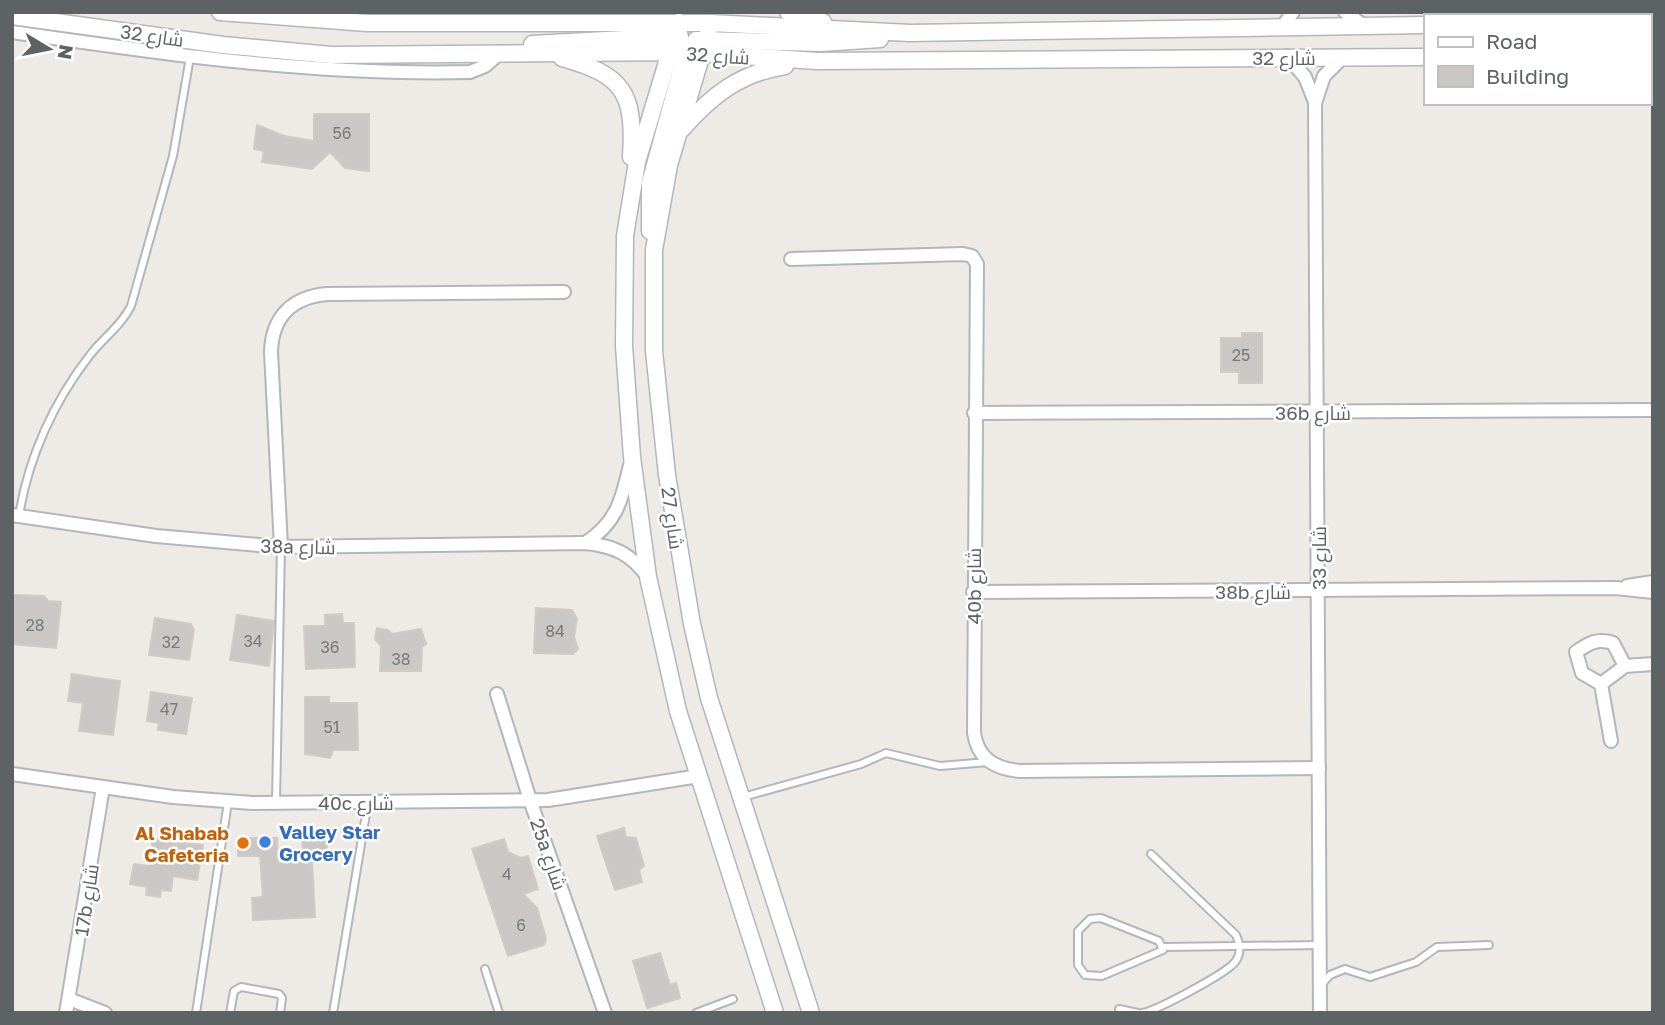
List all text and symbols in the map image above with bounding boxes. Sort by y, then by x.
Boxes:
north arrow [14,14,84,84]
legend [1424,14,1651,105]
street label: شارع 32 [118,19,185,54]
text: Road [1486,28,1537,54]
street label: شارع 32 [685,41,751,72]
text: N [54,43,79,61]
street label: شارع 32 [1252,46,1316,72]
text: Building [1486,63,1569,89]
house number: 56 [333,123,351,143]
house number: 25 [1232,345,1250,365]
street label: 36b شارع [1275,401,1351,427]
street label: شارع 27 [654,485,689,551]
street label: شارع 33 [1307,526,1333,590]
street label: 38a شارع [260,534,336,561]
street label: 40b شارع [962,548,988,624]
street label: 38b شارع [1215,580,1291,606]
house number: 28 [25,615,45,635]
house number: 84 [545,621,565,641]
house number: 34 [243,631,263,651]
house number: 32 [162,632,180,652]
house number: 36 [320,637,340,657]
house number: 38 [391,649,411,669]
house number: 47 [160,699,178,719]
house number: 51 [323,717,341,737]
street label: 40c شارع [318,791,394,817]
street label: 25a شارع [523,815,572,894]
place label: Valley Star Grocery [279,820,381,865]
place label: Al Shabab Cafeteria [135,821,229,866]
marker: Valley Star Grocery [257,834,273,850]
marker: Al Shabab Cafeteria [235,835,251,851]
street label: 17b شارع [69,862,106,938]
house number: 4 [502,864,512,884]
house number: 6 [516,915,526,935]

